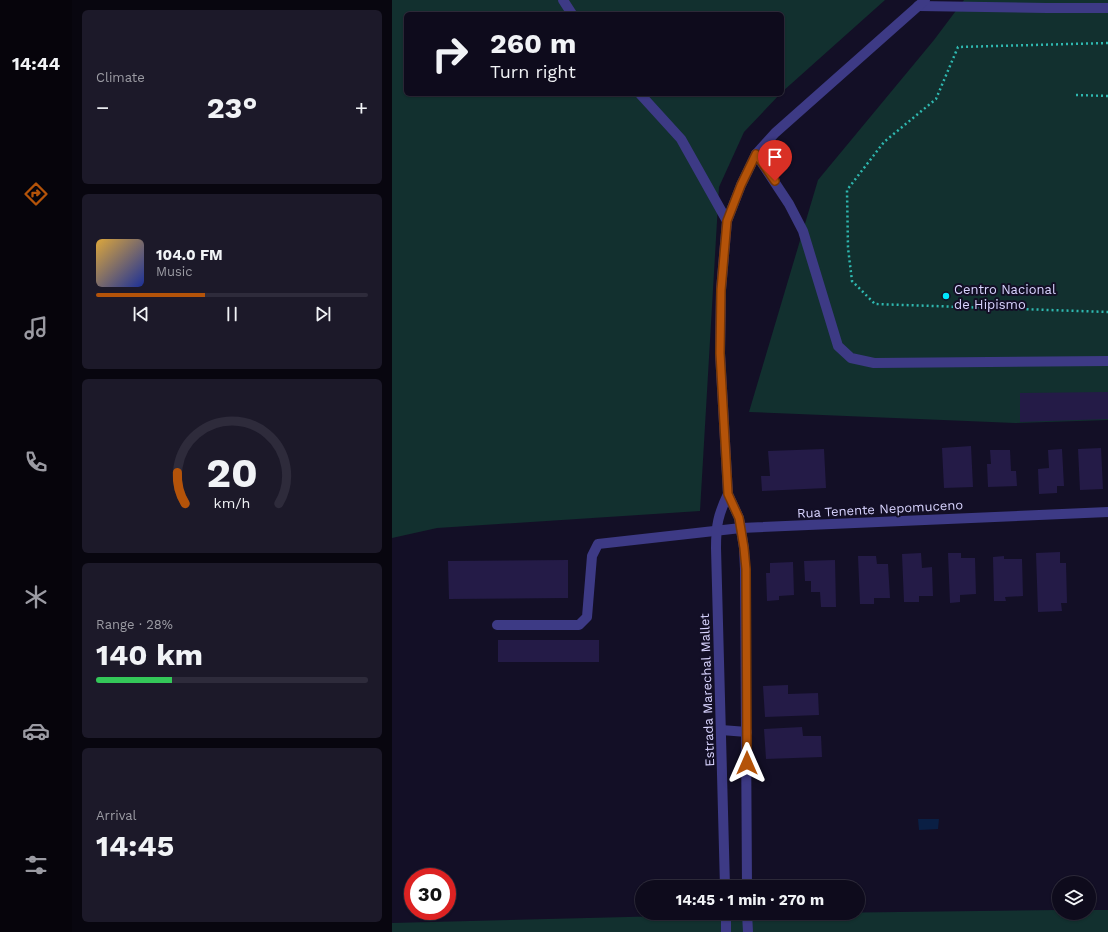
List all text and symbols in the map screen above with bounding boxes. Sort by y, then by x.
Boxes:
text: 260 m [490,27,576,60]
icon: right [424,28,476,80]
text: 14:44 [12,53,60,74]
text: Turn right [490,61,576,82]
text: Climate [96,70,145,85]
text: 23° [207,90,257,125]
text: − [96,95,109,120]
text: + [355,95,368,120]
pin [758,140,792,181]
icon: arrive [764,146,786,168]
icon: directions [22,180,50,208]
text: 104.0 FM [156,246,223,264]
text: Music [156,264,193,279]
place label: Centro Nacional de Hipismo [954,282,1056,312]
marker: Centro Nacional de Hipismo [941,291,951,301]
icon: previous [130,303,152,325]
icon: pause [221,303,243,325]
icon: next [312,303,334,325]
icon: music [22,314,50,342]
icon: phone [22,448,50,476]
text: 20 [206,448,258,497]
text: km/h [214,495,250,511]
street label: Rua Tenente Nepomuceno [797,497,964,521]
icon: climate [22,583,50,611]
street label: Estrada Marechal Mallet [697,613,717,767]
text: Range · 28% [96,617,173,632]
text: 140 km [96,637,203,672]
icon: car [22,717,50,745]
position arrow [726,742,768,784]
text: Arrival [96,808,137,823]
text: 14:45 [96,828,174,863]
icon: filters [22,851,50,879]
speed limit sign: 30 [404,868,456,920]
map controls [1052,876,1096,920]
button: layers [1052,876,1096,920]
text: 14:45 · 1 min · 270 m [676,891,824,909]

